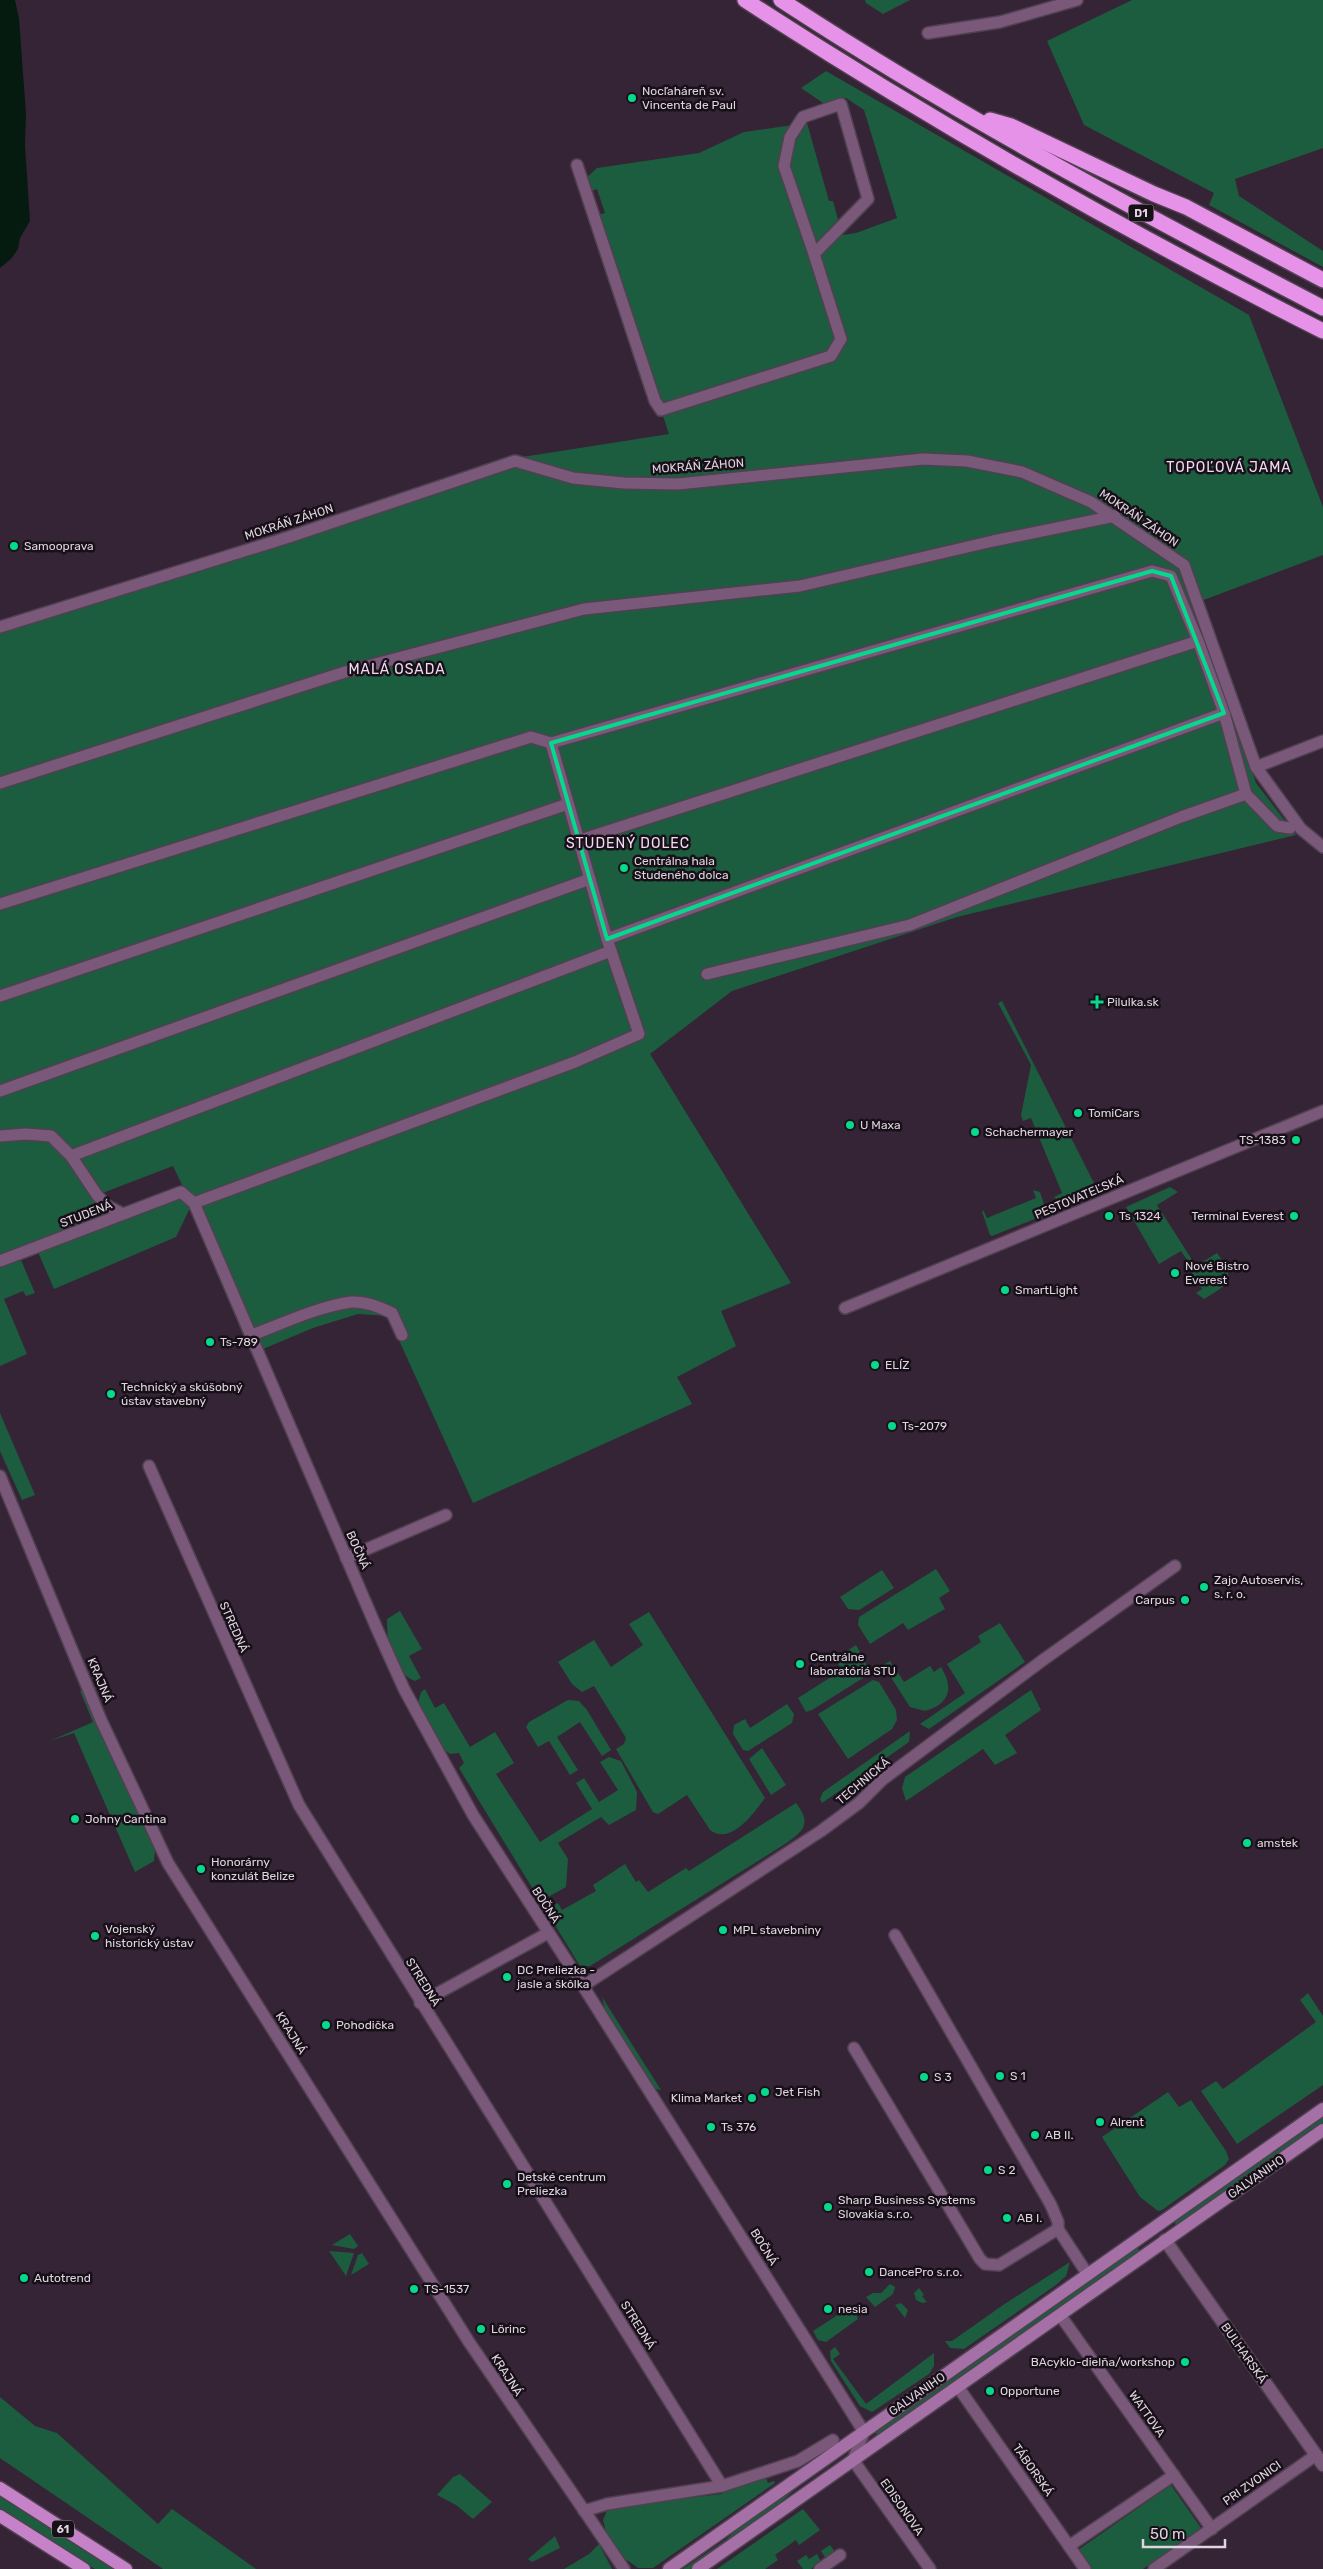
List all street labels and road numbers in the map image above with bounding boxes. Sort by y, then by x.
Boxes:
road number: D1 [1128,204,1154,222]
street label: MOKRÁŇ ZÁHON [651,456,745,476]
street label: MOKRÁŇ ZÁHON [1097,486,1181,550]
street label: MOKRÁŇ ZÁHON [243,501,335,543]
street label: PESTOVATEĽSKÁ [1032,1172,1126,1222]
street label: STUDENÁ [58,1198,114,1230]
street label: BOČNÁ [343,1529,373,1571]
street label: STREDNÁ [217,1599,251,1655]
street label: KRAJNÁ [84,1656,116,1704]
street label: TECHNICKÁ [833,1755,893,1807]
street label: BOČNÁ [529,1884,563,1926]
street label: STREDNÁ [403,1955,443,2009]
street label: KRAJNÁ [273,2009,309,2057]
street label: GALVANIHO [1225,2153,1287,2201]
street label: BOČNÁ [747,2226,781,2268]
street label: STREDNÁ [618,2298,658,2352]
street label: BULHARSKÁ [1218,2320,1270,2386]
street label: KRAJNÁ [488,2351,526,2399]
street label: GALVANIHO [886,2370,948,2418]
street label: WATTOVA [1126,2388,1168,2440]
street label: TÁBORSKÁ [1010,2441,1056,2499]
street label: PRI ZVONICI [1220,2458,1284,2508]
street label: EDISONOVA [877,2476,927,2538]
road number: 61 [52,2520,74,2538]

